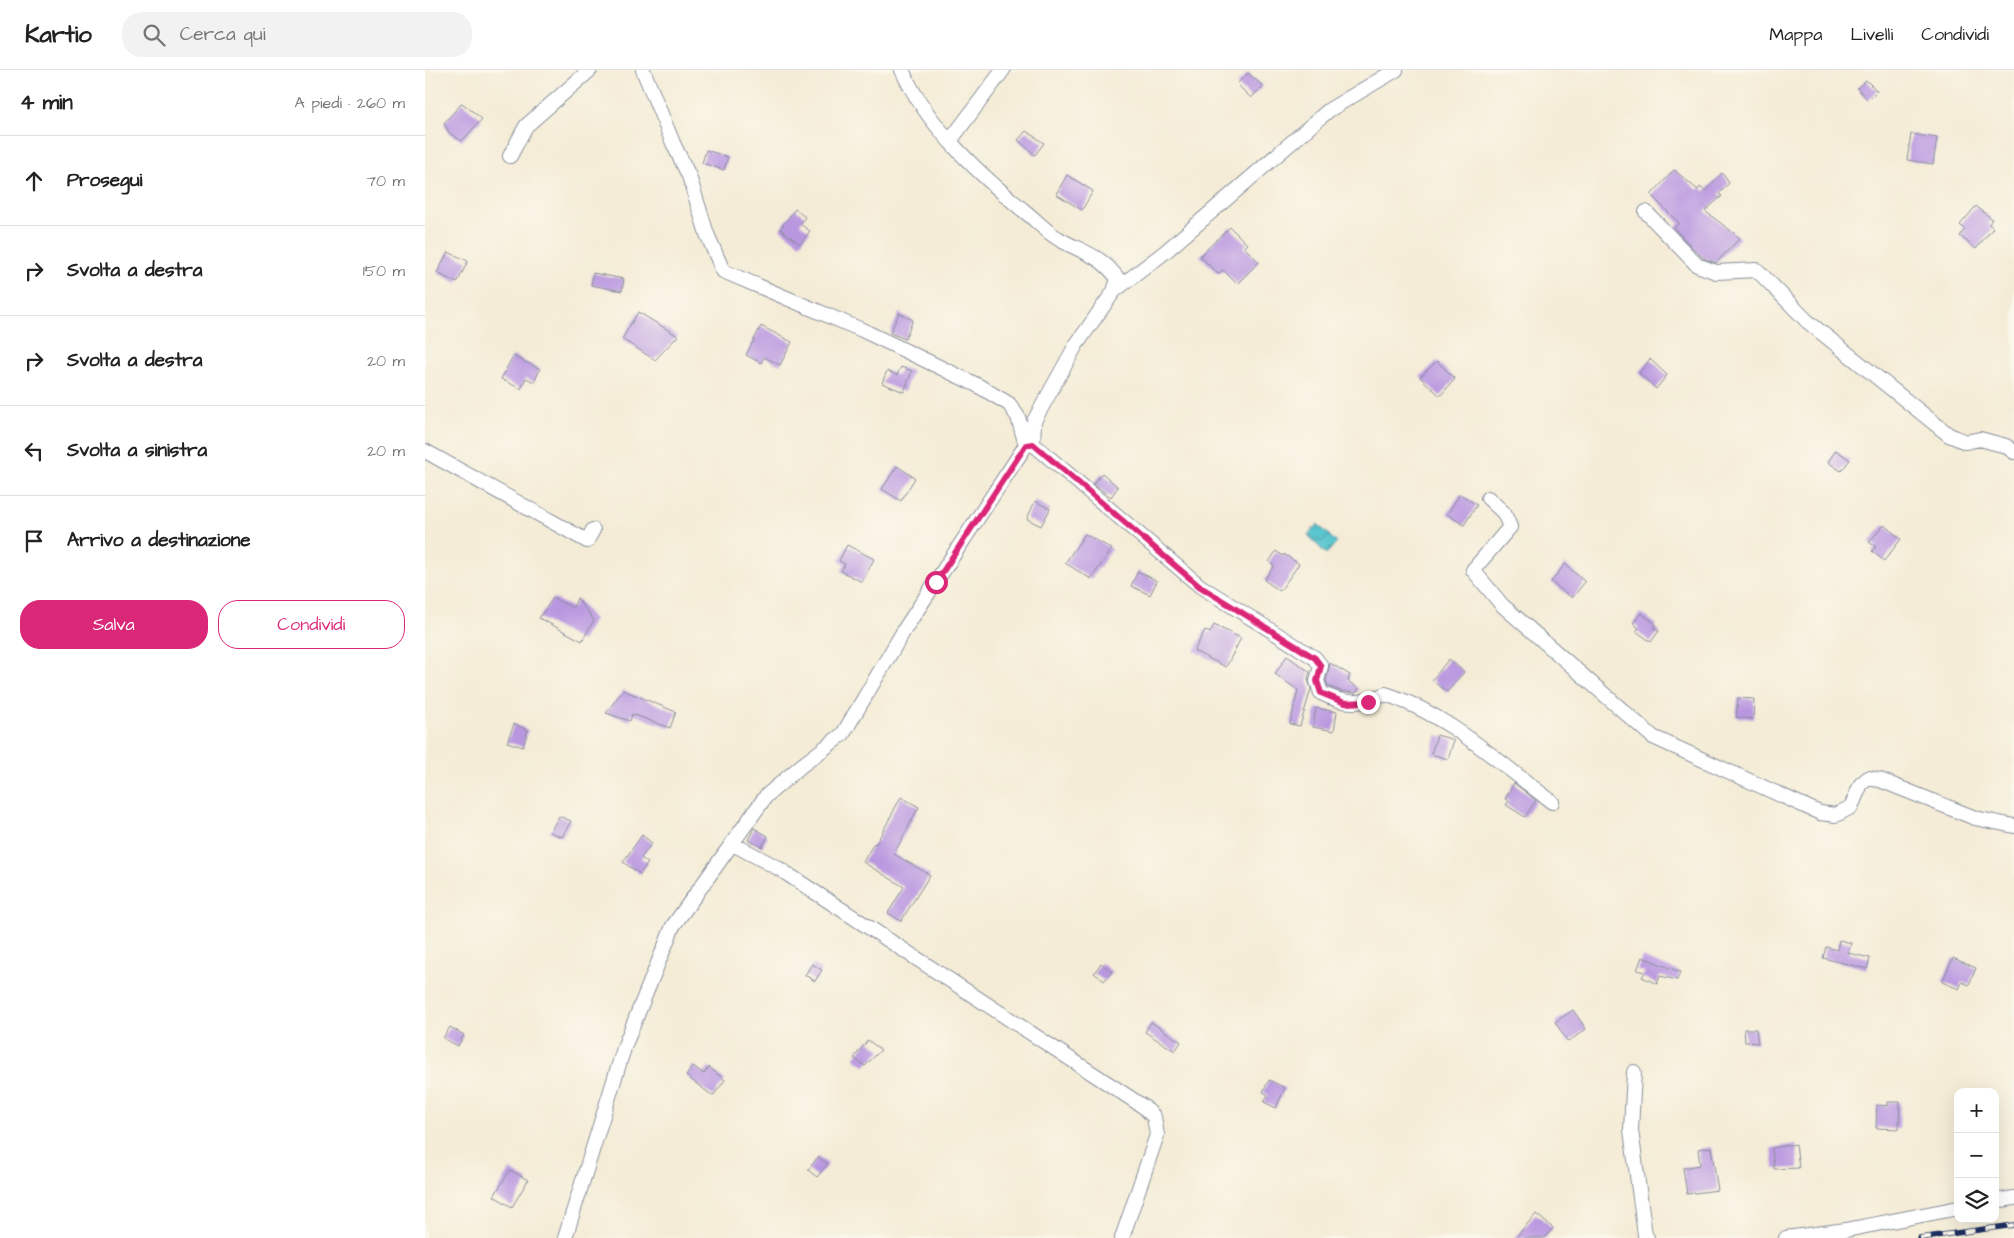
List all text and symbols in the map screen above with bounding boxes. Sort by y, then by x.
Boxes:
search box [122,12,472,57]
text: Kartio [25,18,92,52]
icon: search [140,21,168,49]
text: Cerca qui [180,21,266,48]
text: Mappa [1769,22,1823,47]
text: Livelli [1851,22,1893,47]
text: Condividi [1921,22,1989,47]
text: 4 min [20,88,73,117]
text: A piedi · 260 m [295,92,405,114]
icon: ahead [20,167,48,195]
text: Prosegui [67,167,142,194]
text: 70 m [366,170,405,192]
icon: right [20,257,48,285]
text: Svolta a destra [67,257,202,284]
text: 150 m [363,260,405,282]
icon: right [20,347,48,375]
text: Svolta a destra [67,347,202,374]
text: 20 m [367,350,405,372]
icon: left [20,437,48,465]
text: Svolta a sinistra [67,437,207,464]
text: 20 m [367,440,405,462]
icon: arrive [20,527,48,555]
text: Arrivo a destinazione [67,527,250,554]
route start [925,571,948,594]
button: Salva [20,600,208,649]
button: Condividi [218,600,405,649]
route end [1357,691,1380,714]
map controls [1954,1088,1999,1223]
button: + [1954,1088,1999,1133]
button: − [1954,1133,1999,1178]
button: layers [1954,1178,1999,1223]

